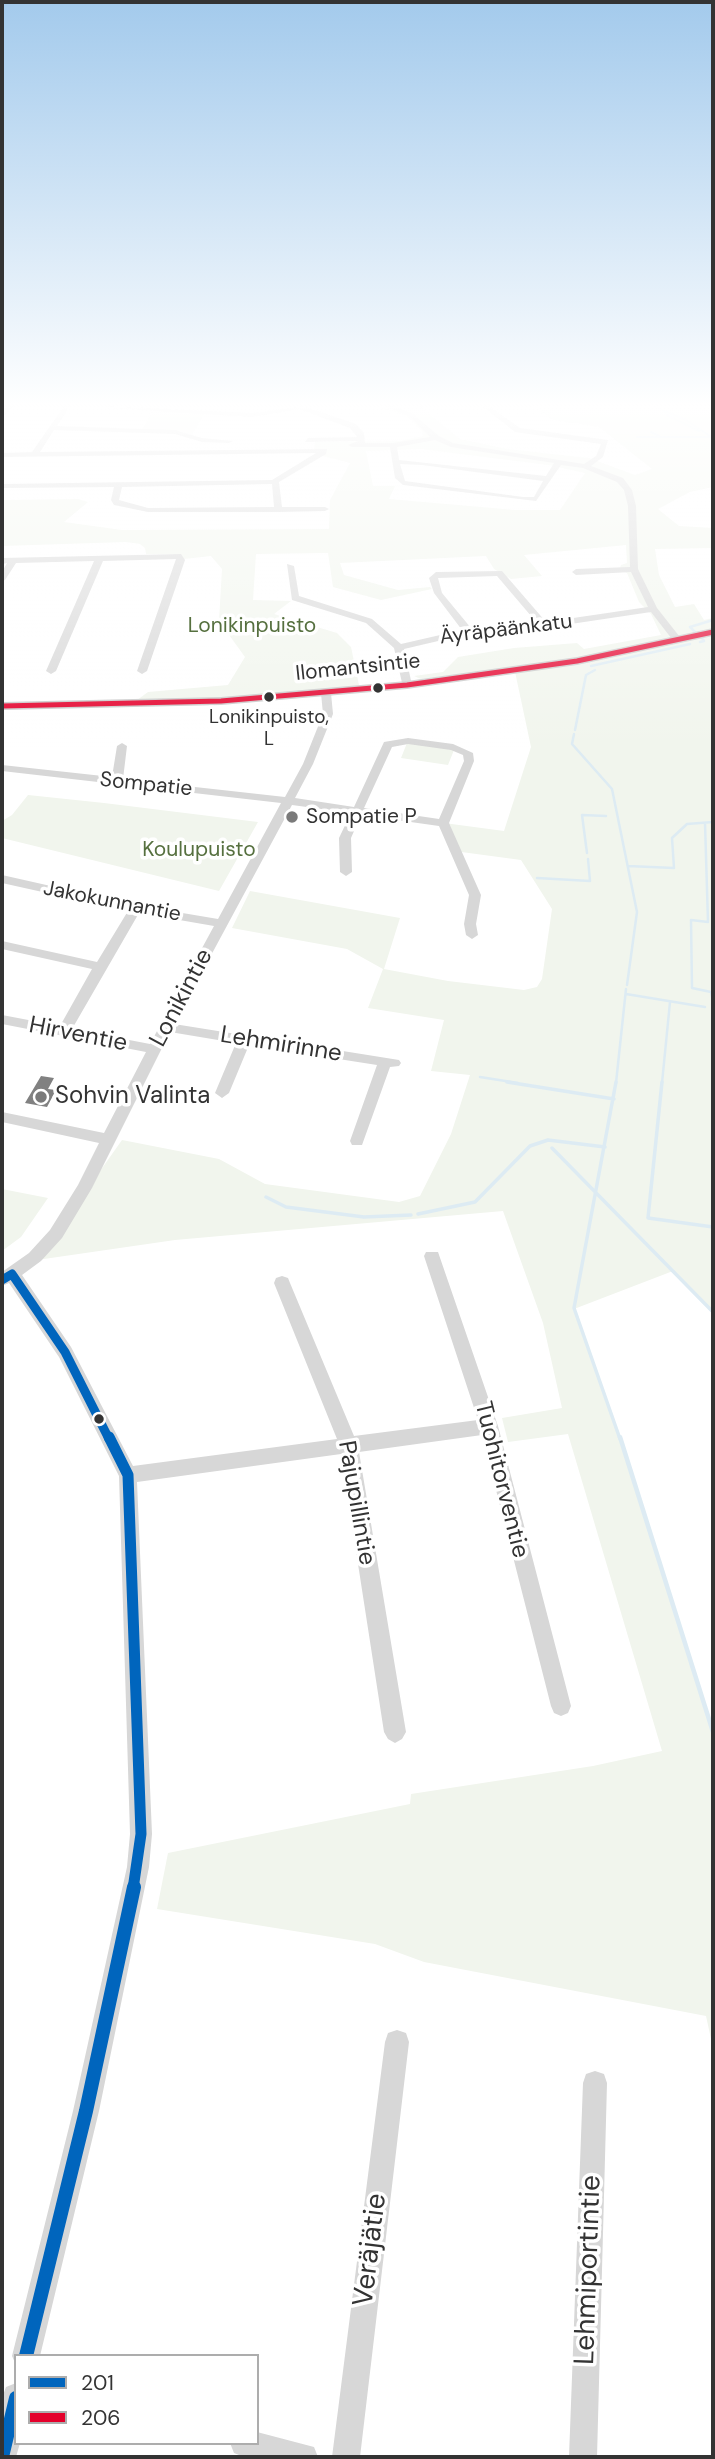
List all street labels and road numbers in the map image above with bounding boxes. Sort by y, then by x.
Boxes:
street label: Äyräpäänkatu [438,609,574,651]
street label: Ilomantsintie [294,649,422,687]
street label: Sompatie [99,768,193,802]
street label: Jakokunnantie [41,876,183,928]
street label: Lonikintie [144,944,220,1052]
street label: Hirventie [27,1011,129,1059]
street label: Lehmirinne [218,1021,344,1069]
street label: Tuohitorventie [468,1399,534,1561]
street label: Pajupillintie [331,1439,381,1567]
street label: Lehmiportintie [569,2175,609,2365]
street label: Veräjätie [347,2192,395,2308]

